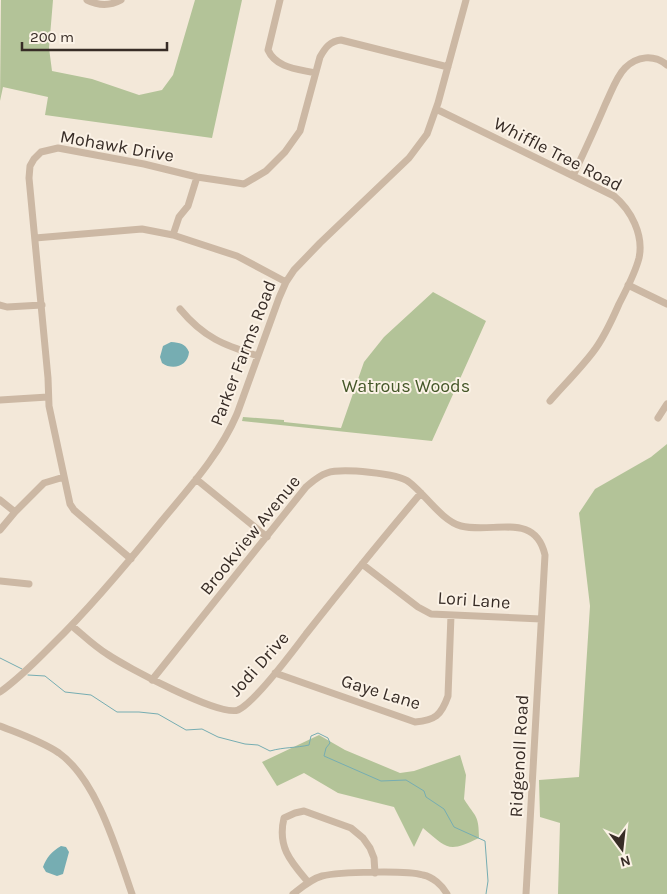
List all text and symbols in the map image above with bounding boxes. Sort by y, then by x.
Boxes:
scale bar [22,20,168,52]
text: 200 m [30,28,74,46]
street label: Whiffle Tree Road [490,112,626,196]
street label: Mohawk Drive [58,125,176,167]
street label: Parker Farms Road [205,277,281,429]
park label: Watrous Woods [342,375,470,397]
street label: Brookview Avenue [195,471,305,599]
street label: Lori Lane [437,586,511,614]
street label: Jodi Drive [224,627,294,701]
street label: Gaye Lane [339,670,423,714]
street label: Ridgenoll Road [505,694,533,818]
north arrow [597,824,647,874]
text: N [618,852,632,871]

